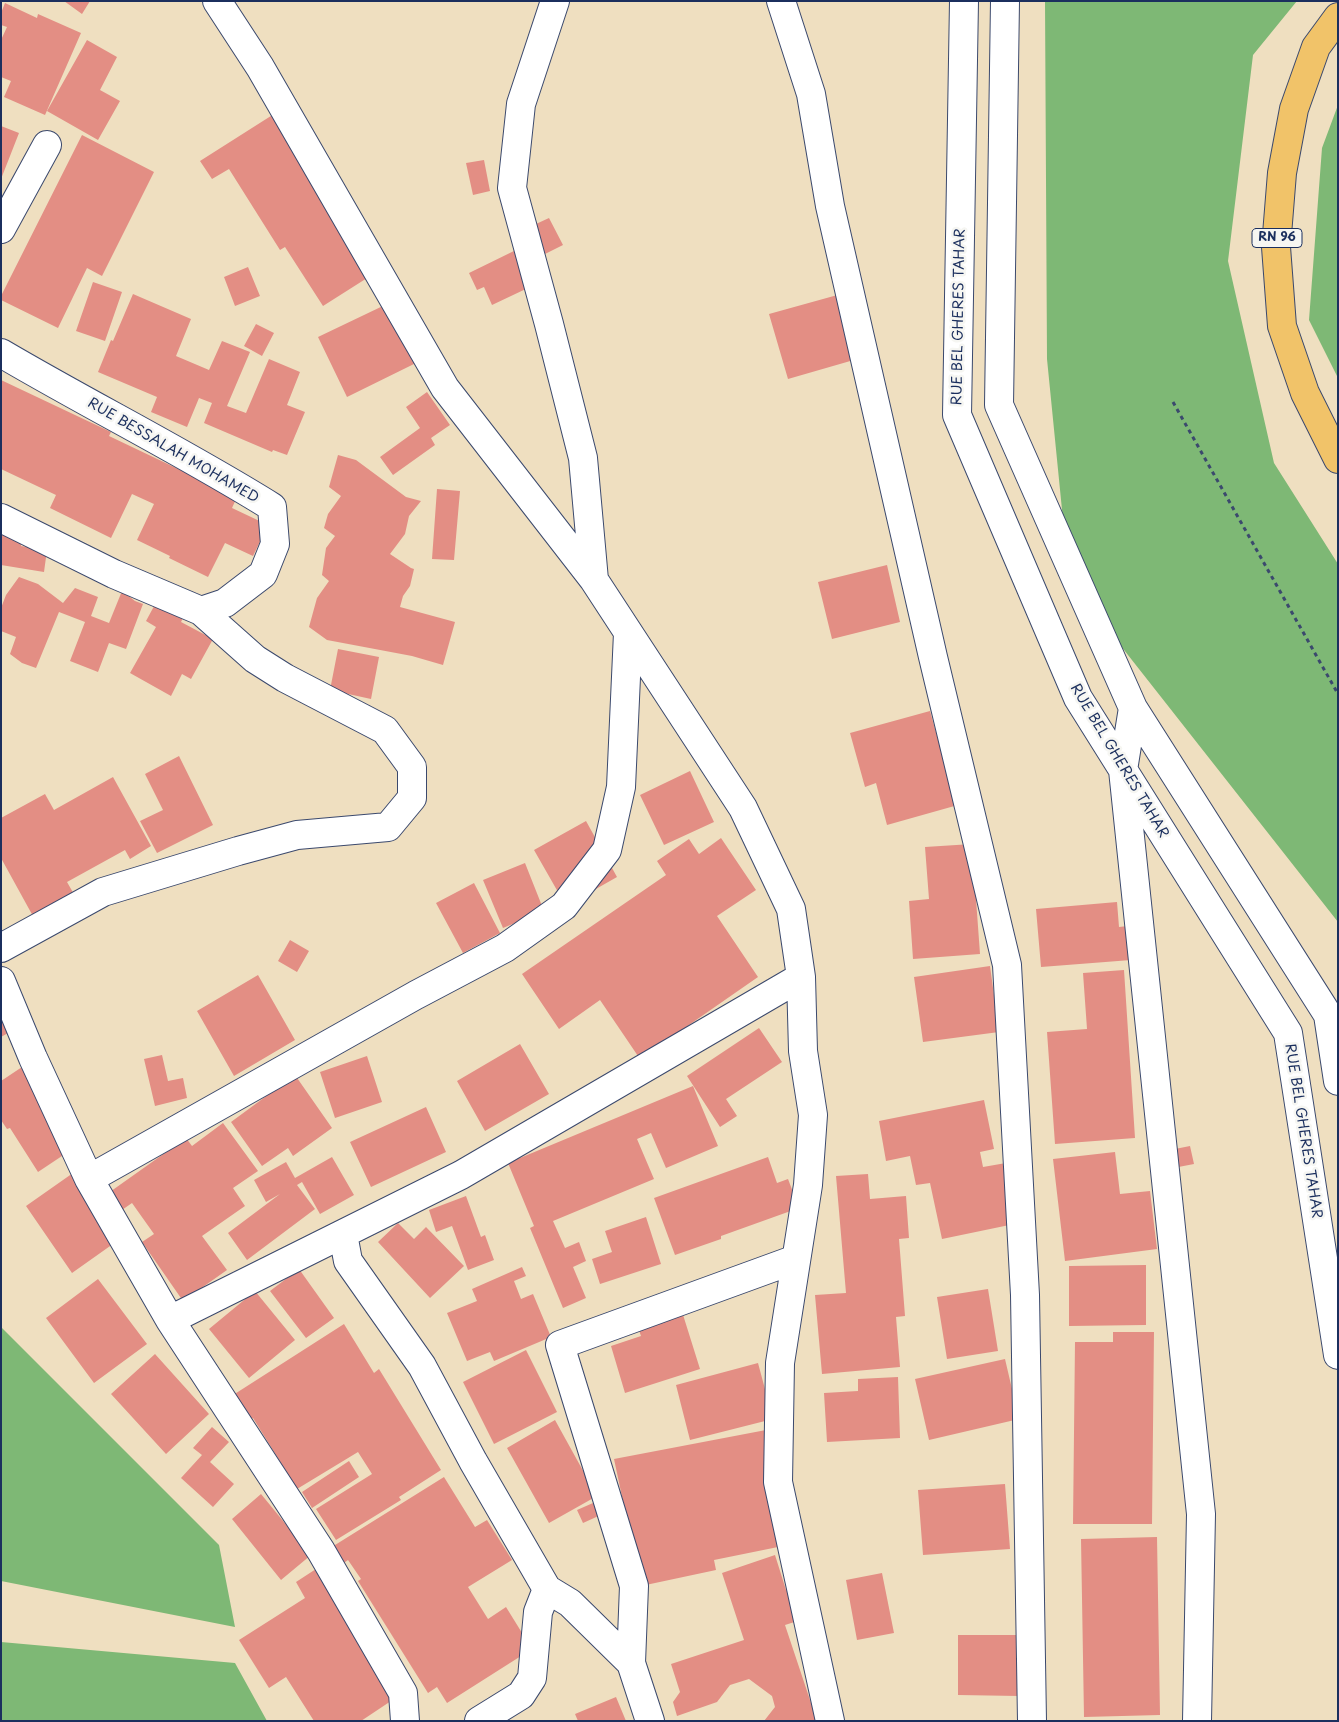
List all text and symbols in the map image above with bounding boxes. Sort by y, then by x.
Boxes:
street label: RUE BEL GHERES TAHAR [949,228,969,406]
road number: RN 96 [1252,228,1302,248]
street label: RUE BESSALAH MOHAMED [84,395,262,507]
street label: RUE BEL GHERES TAHAR [1066,681,1172,841]
street label: RUE BEL GHERES TAHAR [1281,1042,1325,1220]

